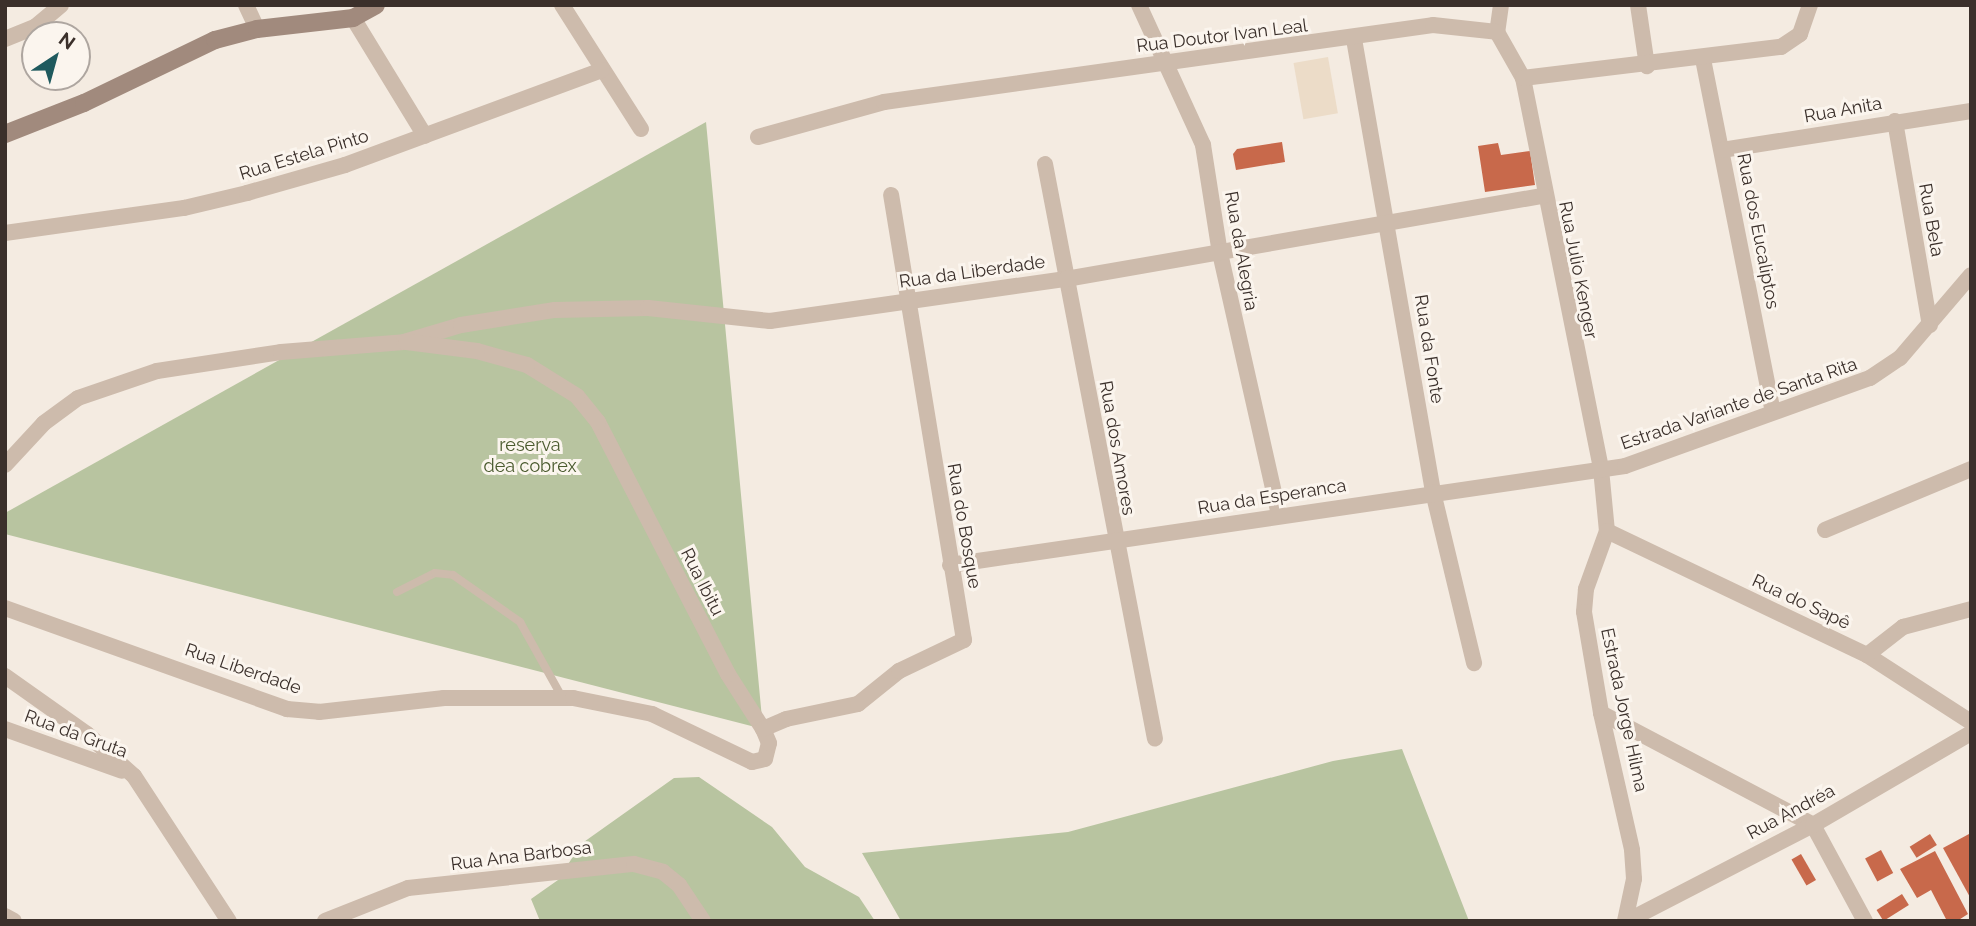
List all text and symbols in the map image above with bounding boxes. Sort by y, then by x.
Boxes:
street label: Rua Doutor Ivan Leal [1135,15,1309,57]
north arrow [21,21,91,91]
text: N [55,27,79,54]
street label: Rua Anita [1802,92,1884,128]
street label: Rua Estela Pinto [237,125,371,185]
street label: Rua dos Eucaliptos [1732,151,1784,311]
street label: Rua Bela [1914,182,1948,258]
street label: Rua da Alegria [1220,189,1262,313]
street label: Rua Julio Kenger [1554,199,1602,341]
street label: Rua da Liberdade [898,251,1046,293]
street label: Rua da Fonte [1410,293,1448,405]
street label: Estrada Variante de Santa Rita [1618,353,1860,455]
street label: Rua dos Amores [1095,379,1139,517]
park label: reserva dea cobrex [483,435,577,478]
street label: Rua do Bosque [942,462,986,590]
street label: Rua da Esperanca [1196,475,1348,519]
street label: Rua Ibitu [676,545,728,619]
street label: Rua do Sapê [1749,570,1853,634]
street label: Estrada Jorge Hilma [1596,626,1652,794]
street label: Rua Liberdade [182,639,304,699]
street label: Rua da Gruta [22,705,130,763]
street label: Rua Andréa [1743,780,1839,844]
street label: Rua Ana Barbosa [449,837,593,875]

